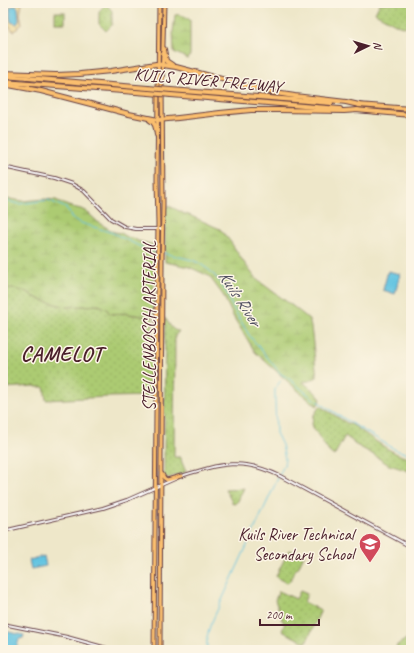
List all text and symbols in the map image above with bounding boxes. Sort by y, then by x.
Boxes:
north arrow [348,26,388,66]
text: N [371,41,385,51]
street label: KUILS RIVER FREEWAY [133,64,286,98]
street label: STELLENBOSCH ARTERIAL [139,240,160,411]
water label: Kuils River [214,266,268,333]
district label: CAMELOT [21,341,107,367]
place label: Kuils River Technical Secondary School [238,524,357,565]
school or university icon: Kuils River Technical Secondary School [357,531,383,564]
scale bar [260,601,319,627]
text: 200 m [266,607,293,623]

